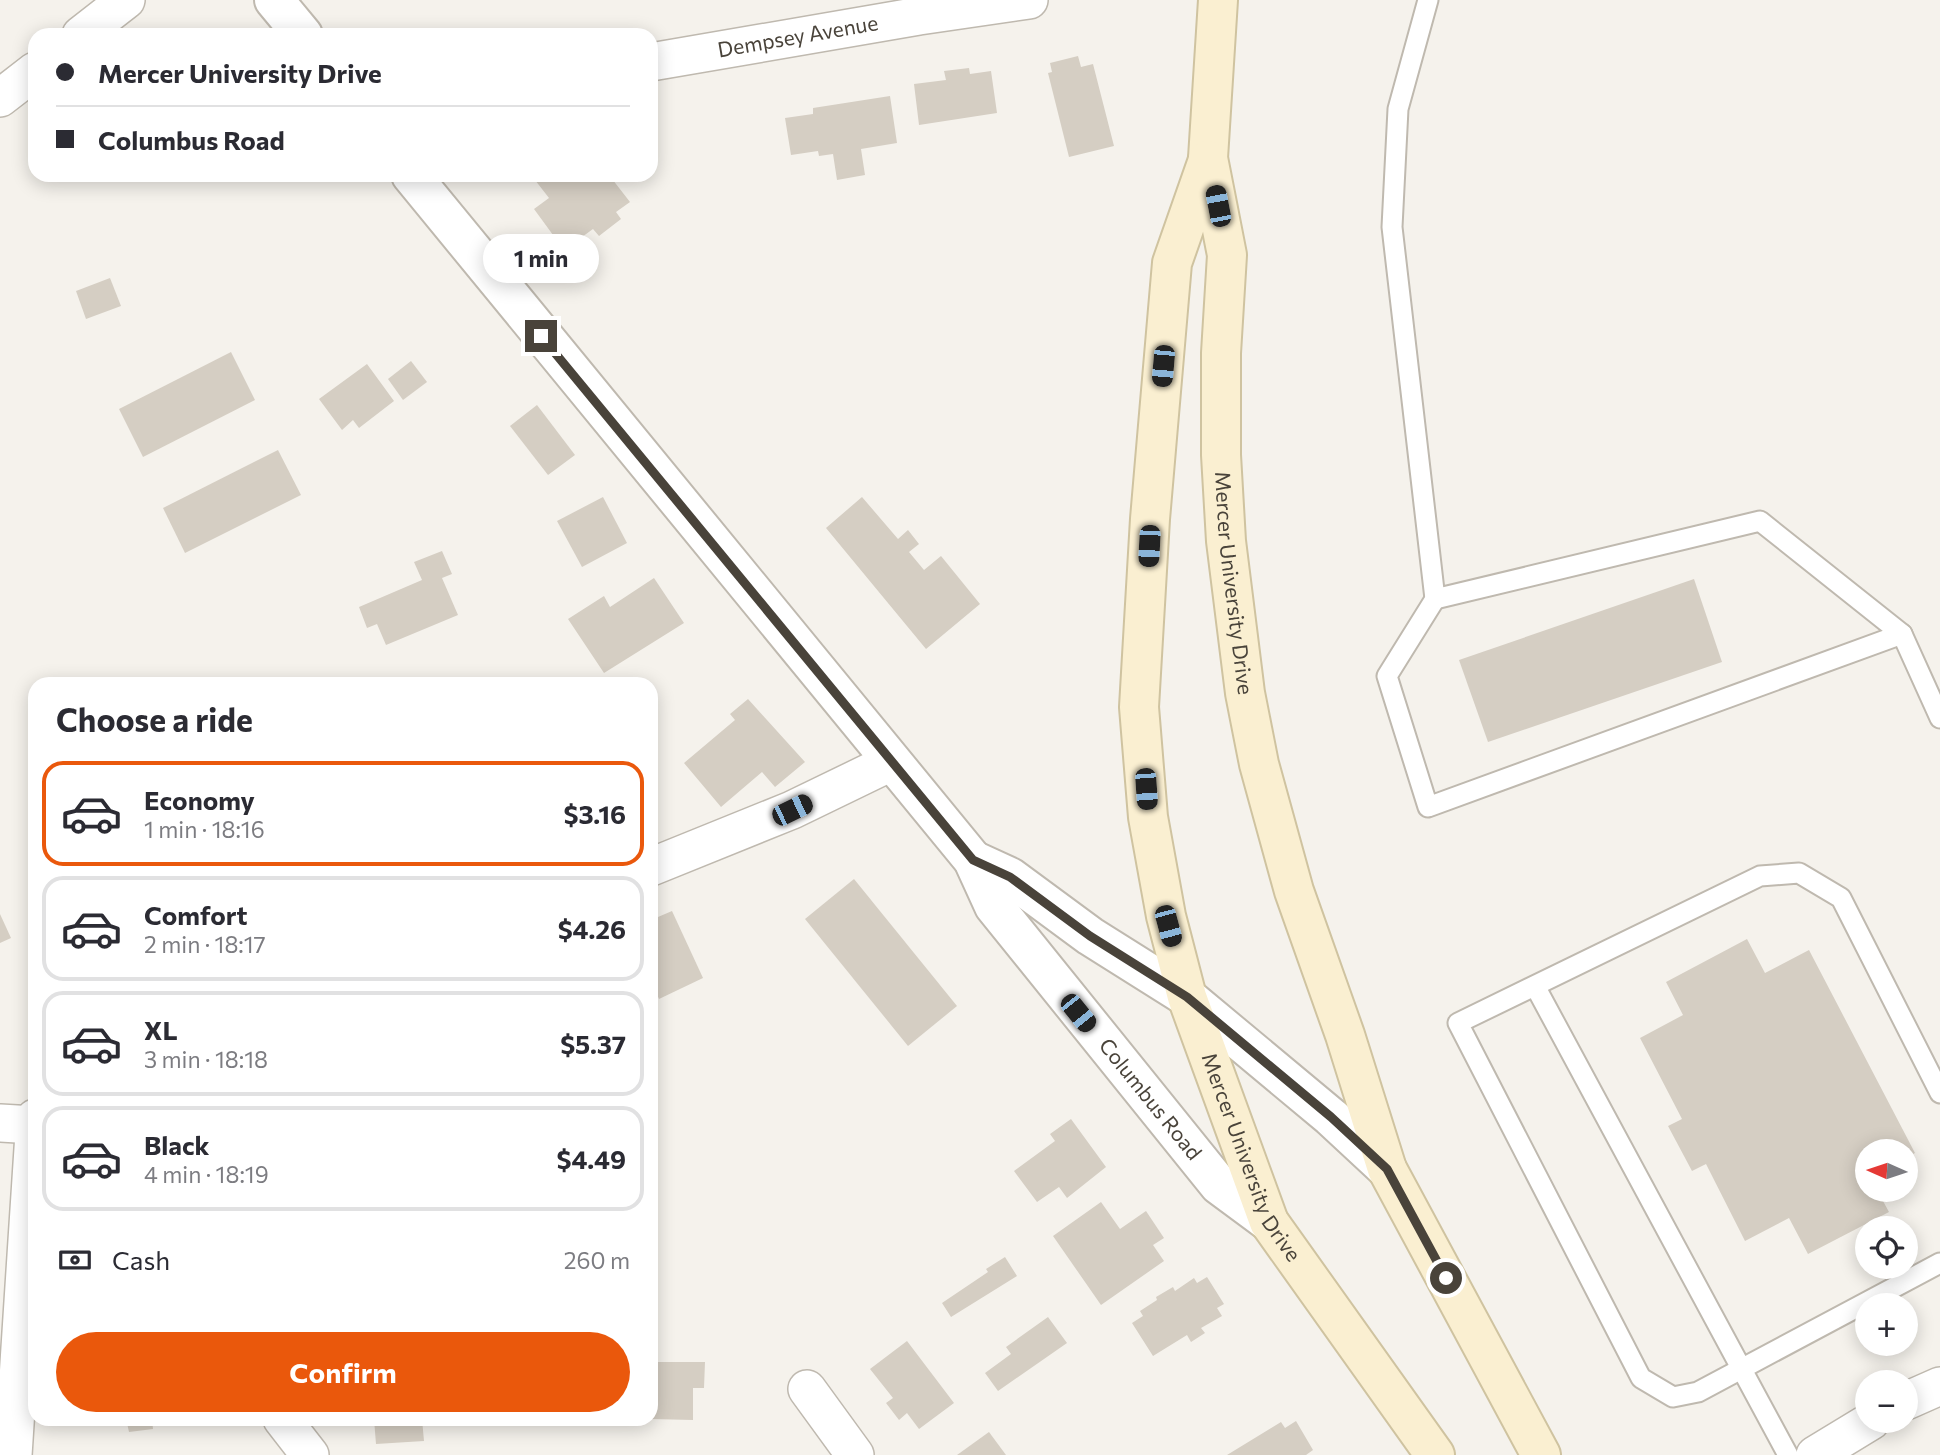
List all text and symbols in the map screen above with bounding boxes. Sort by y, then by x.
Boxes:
street label: Dempsey Avenue [715,9,880,61]
text: Mercer University Drive [98,57,382,88]
text: Columbus Road [98,124,285,155]
car [1204,183,1233,229]
callout: 1 min [483,234,599,284]
text: 1 min [514,244,568,272]
route end [525,320,557,352]
car [1151,344,1176,388]
street label: Mercer University Drive [1211,471,1259,696]
car [1138,524,1161,568]
text: Choose a ride [56,699,253,739]
car [1135,767,1158,811]
icon: car [60,782,123,845]
text: Economy [144,784,255,815]
car [769,791,816,829]
text: $3.16 [564,798,626,829]
text: 1 min · 18:16 [144,815,265,843]
icon: car [60,897,123,960]
text: Comfort [144,899,247,930]
car [1153,903,1184,949]
text: $4.26 [558,913,626,944]
text: 2 min · 18:17 [144,930,266,958]
car [1057,990,1100,1036]
icon: car [60,1012,123,1075]
text: XL [144,1014,178,1045]
text: $5.37 [560,1028,626,1059]
street label: Columbus Road [1095,1032,1208,1164]
text: 3 min · 18:18 [144,1045,268,1073]
street label: Mercer University Drive [1197,1049,1307,1266]
icon: car [60,1127,123,1190]
text: Black [144,1129,210,1160]
north arrow [1855,1139,1918,1202]
map controls [1855,1139,1918,1433]
text: $4.49 [557,1143,626,1174]
text: 4 min · 18:19 [144,1160,269,1188]
button: locate [1855,1216,1918,1279]
icon: cash [56,1241,94,1279]
text: Cash [112,1244,170,1275]
text: 260 m [564,1246,630,1274]
route start [1430,1262,1462,1294]
button: + [1855,1293,1918,1356]
button: Confirm [56,1332,630,1412]
button: − [1855,1370,1918,1433]

